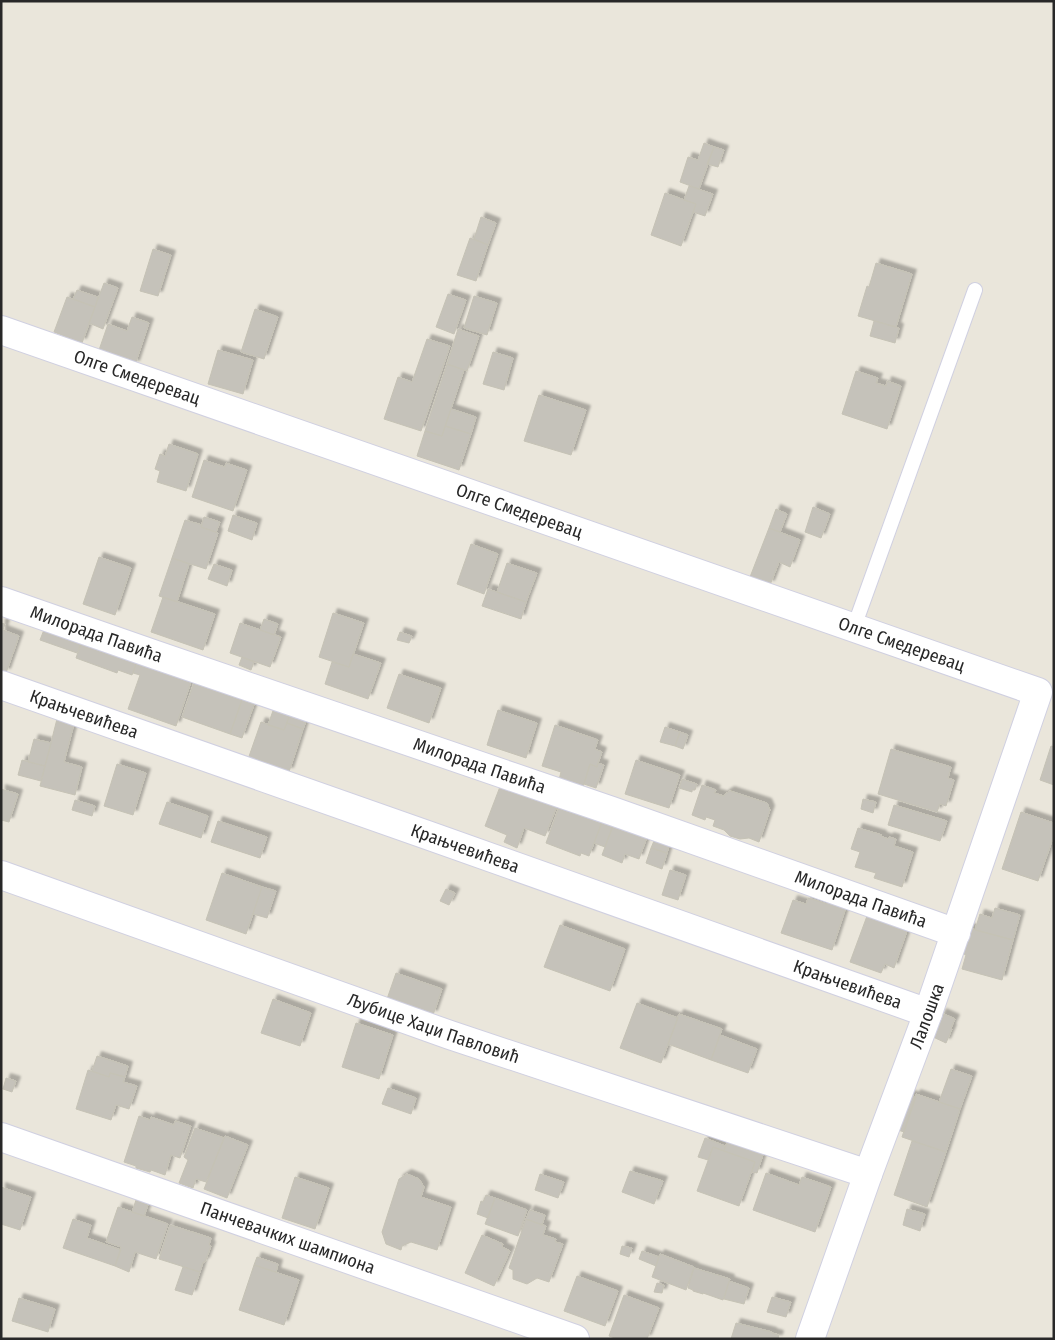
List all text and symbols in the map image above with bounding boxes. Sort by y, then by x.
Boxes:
street label: Олге Смедеревац [71,345,204,410]
street label: Олге Смедеревац [453,479,586,543]
street label: Милорада Павића [27,601,165,667]
street label: Олге Смедеревац [835,612,968,677]
street label: Крањчевићева [27,685,141,744]
street label: Милорада Павића [410,733,549,799]
street label: Крањчевићева [408,819,522,878]
street label: Милорада Павића [792,866,930,933]
street label: Крањчевићева [790,955,905,1014]
street label: Лалошка [905,980,949,1052]
street label: Љубице Хаџи Павловић [345,988,522,1068]
street label: Панчевачких шампиона [197,1197,378,1279]

